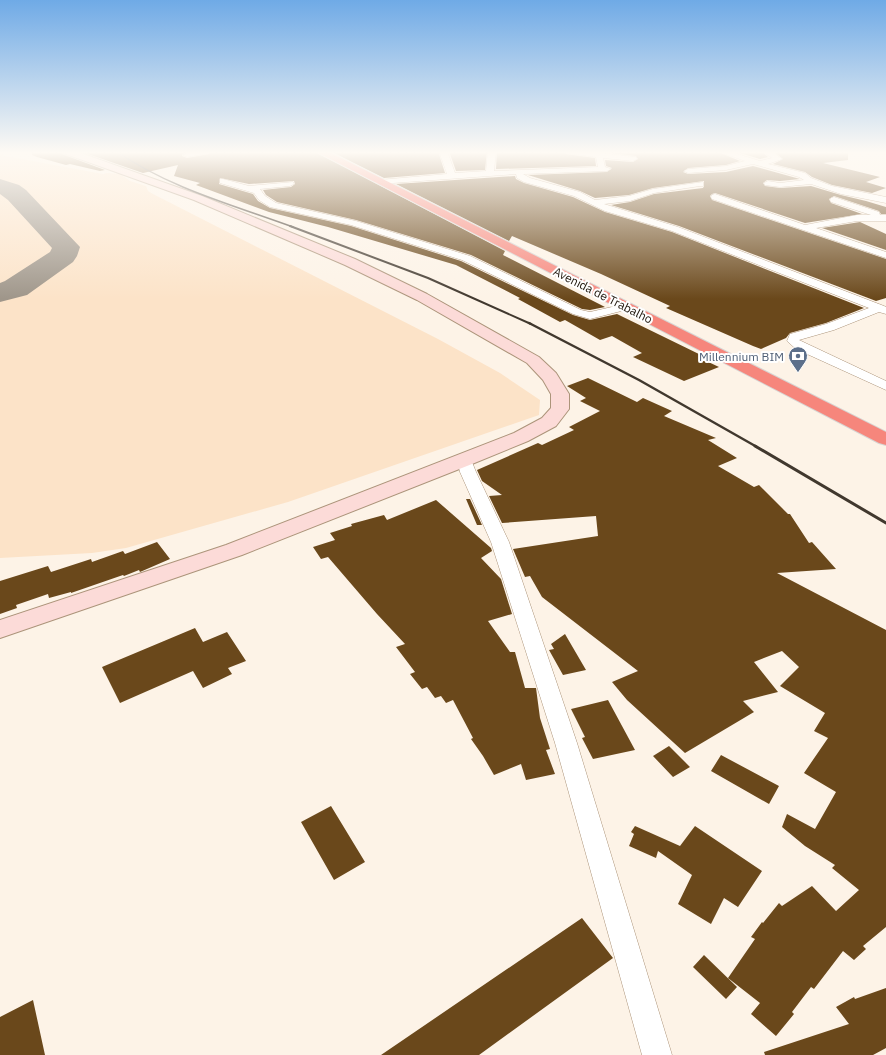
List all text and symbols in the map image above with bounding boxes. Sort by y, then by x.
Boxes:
street label: Avenida de Trabalho [551,263,655,327]
bank icon: Millennium BIM [787,345,809,373]
place label: Millennium BIM [699,349,784,364]

